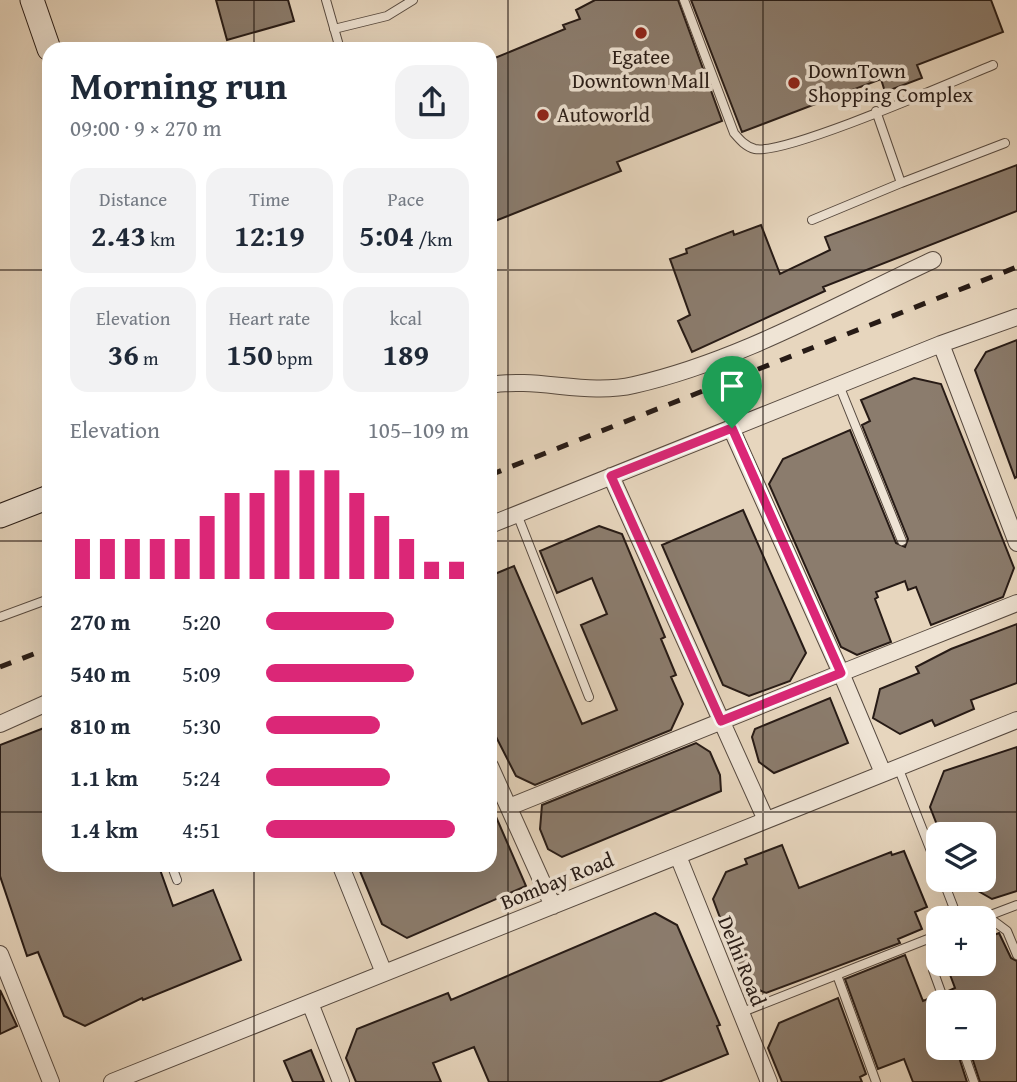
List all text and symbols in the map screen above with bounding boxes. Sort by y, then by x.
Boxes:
marker: Egatee Downtown Mall [633,25,649,41]
place label: Egatee Downtown Mall [572,41,710,96]
place label: DownTown Shopping Complex [808,55,973,110]
text: Morning run [70,57,287,113]
button: share [395,65,469,139]
marker: DownTown Shopping Complex [786,75,802,91]
place label: Autoworld [557,99,651,130]
marker: Autoworld [535,107,551,123]
text: 09:00 · 9 × 270 m [70,111,222,144]
text: Distance [99,185,167,213]
text: Time [249,185,290,213]
text: Pace [388,185,424,213]
text: 2.43 [91,213,146,257]
text: 12:19 [234,213,305,257]
text: 5:04 [359,213,414,257]
text: km [146,225,175,253]
text: /km [414,225,453,253]
text: Elevation [96,304,170,332]
text: Heart rate [229,304,310,332]
text: kcal [390,304,422,332]
text: 36 [108,332,139,376]
text: 150 [226,332,273,376]
text: 189 [383,332,429,376]
text: m [139,344,159,372]
text: bpm [273,344,313,372]
pin [702,356,762,428]
icon: arrive [713,367,751,405]
text: Elevation [70,413,160,446]
text: 105–109 m [368,413,469,446]
text: 270 m [70,605,131,638]
text: 5:20 [182,605,221,638]
text: 540 m [70,657,131,690]
text: 5:09 [182,657,221,690]
text: 810 m [70,709,131,742]
text: 5:30 [182,709,221,742]
text: 1.1 km [70,761,138,794]
text: 5:24 [182,761,221,794]
text: 1.4 km [70,813,138,846]
text: 4:51 [182,813,221,846]
map controls [926,822,996,1060]
button: layers [926,822,996,892]
street label: Bombay Road [496,843,619,917]
button: + [926,906,996,976]
street label: Delhi Road [710,911,775,1011]
button: − [926,990,996,1060]

